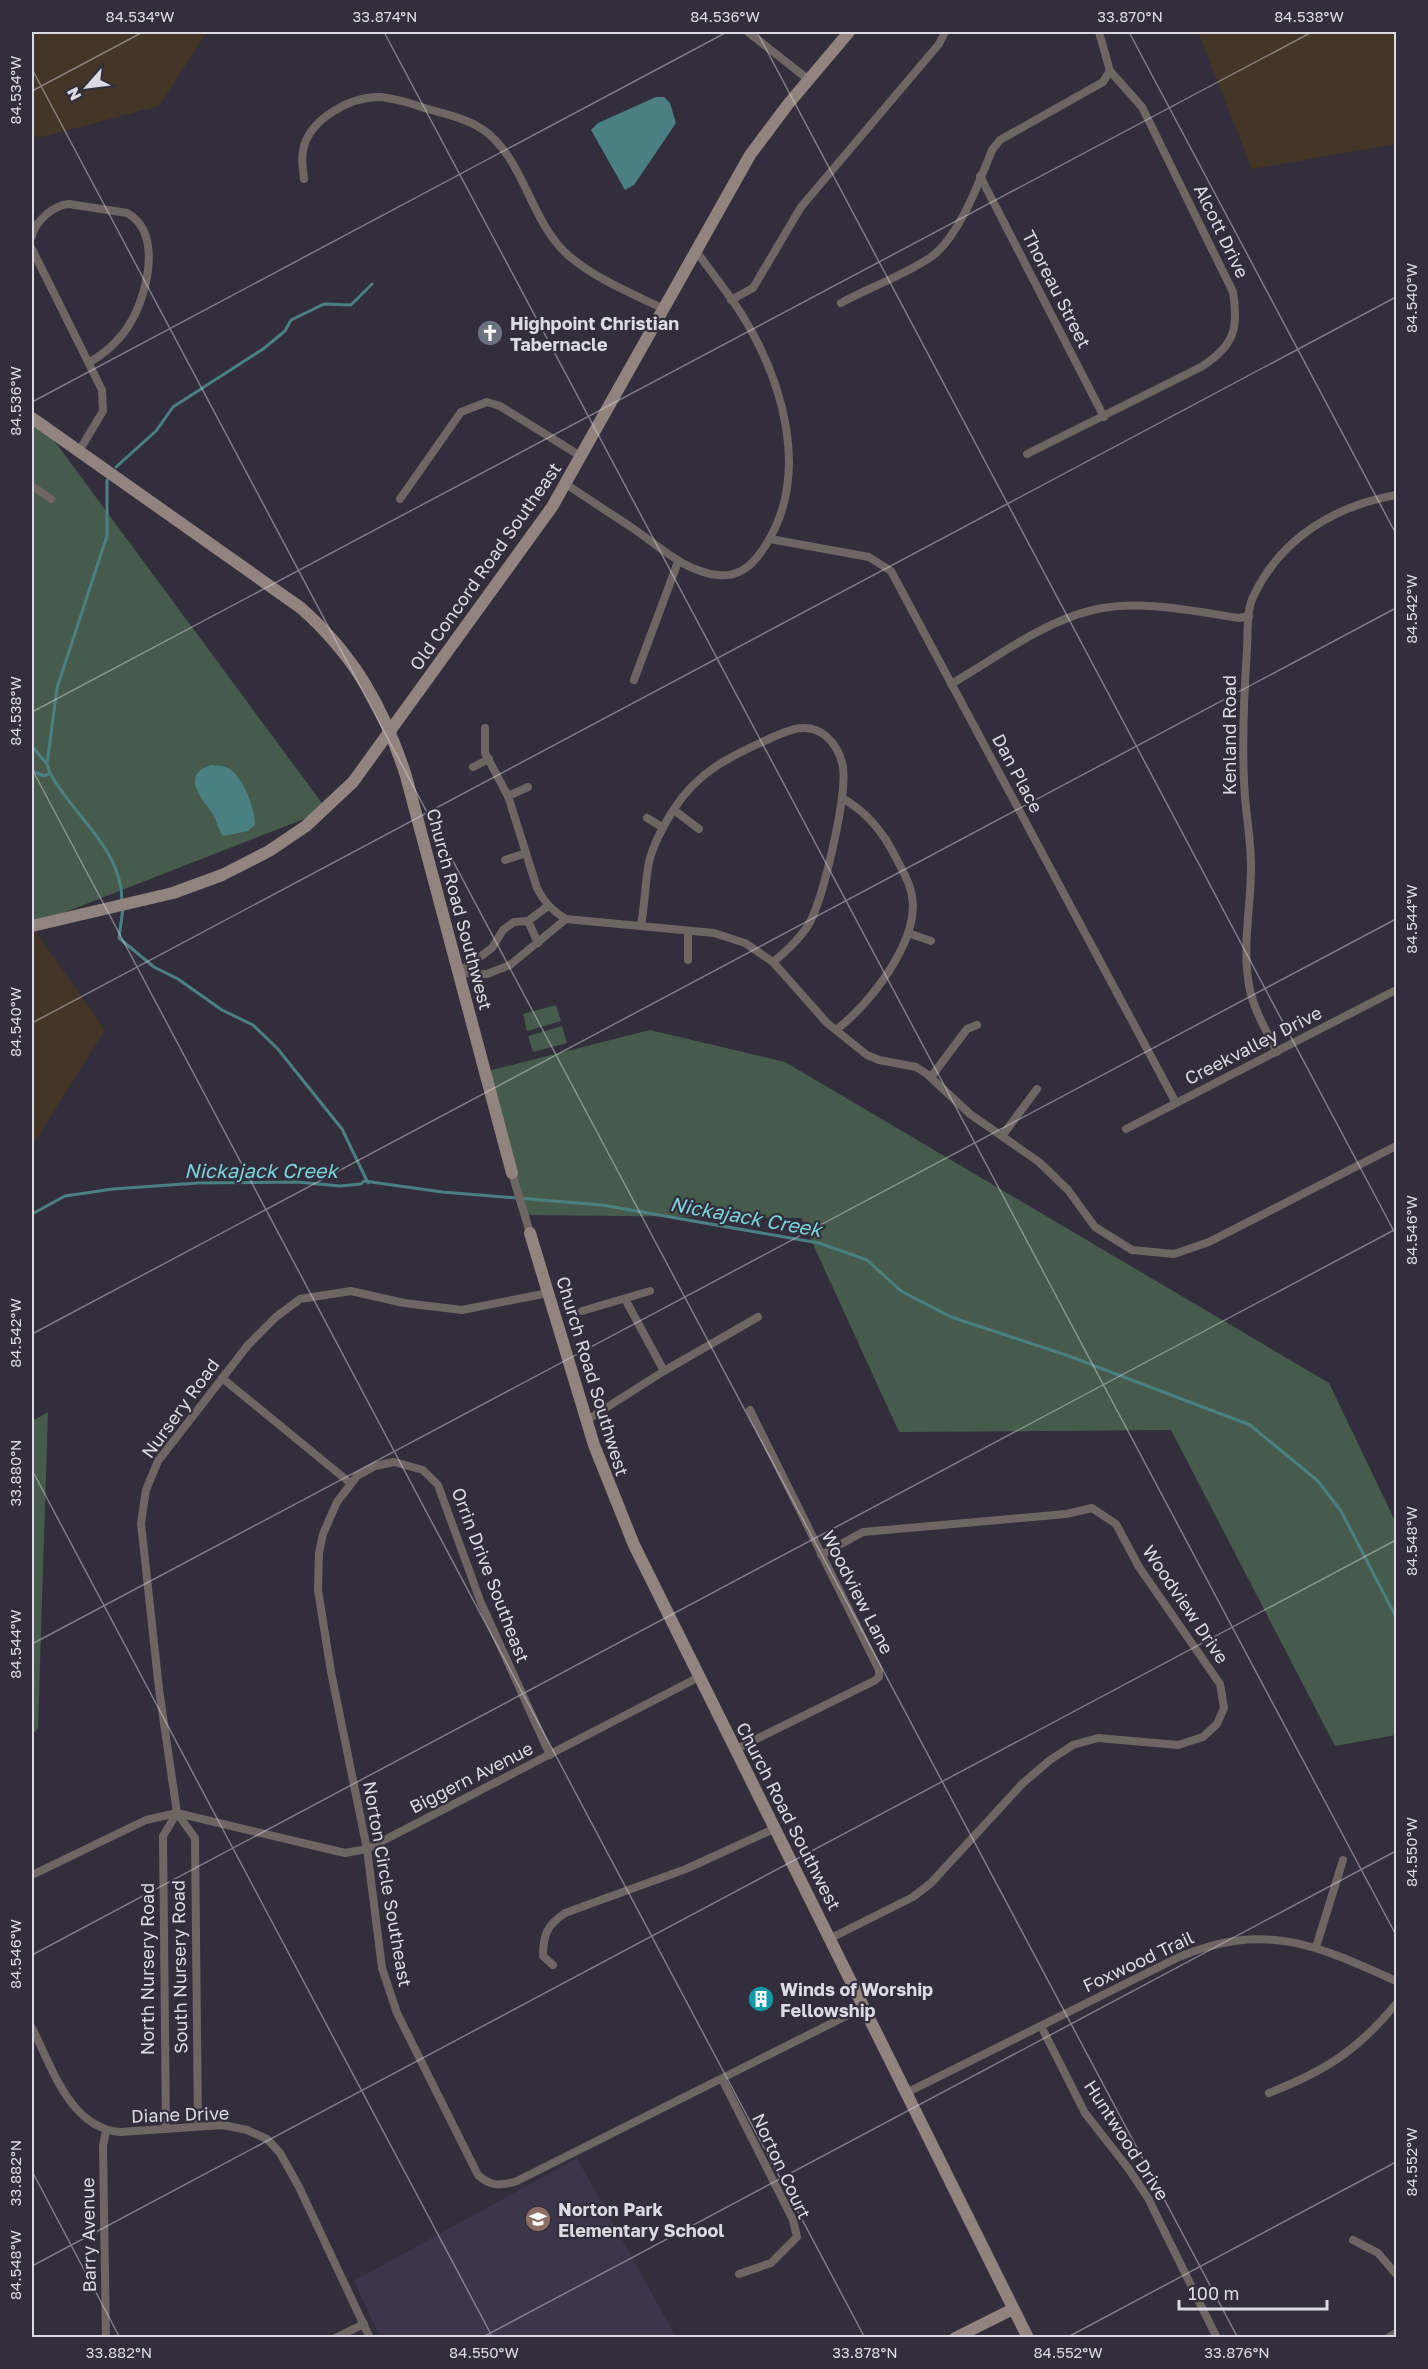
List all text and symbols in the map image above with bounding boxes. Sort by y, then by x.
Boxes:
text: 84.534°W [106,7,174,25]
text: 33.874°N [353,7,417,25]
text: 84.536°W [690,7,760,25]
text: 33.870°N [1097,7,1163,25]
text: 84.538°W [1274,7,1344,25]
text: 84.534°W [6,56,24,124]
north arrow [57,57,117,117]
text: N [62,84,85,104]
street label: Alcott Drive [1190,181,1254,281]
street label: Thoreau Street [1018,226,1096,352]
text: 84.540°W [1402,263,1420,333]
place label: Highpoint Christian Tabernacle [510,312,679,355]
church icon: Highpoint Christian Tabernacle [475,318,505,348]
text: 84.536°W [6,366,24,436]
street label: Old Concord Road Southeast [405,458,565,674]
text: 84.542°W [1402,574,1420,644]
street label: Kenland Road [1218,675,1240,795]
text: 84.538°W [6,676,24,746]
street label: Dan Place [988,730,1048,816]
street label: Church Road Southwest [422,806,498,1012]
text: 84.544°W [1402,884,1420,954]
text: 84.540°W [6,987,24,1057]
street label: Creekvalley Drive [1181,1001,1325,1089]
water label: Nickajack Creek [184,1158,340,1183]
water label: Nickajack Creek [668,1191,826,1243]
text: 84.546°W [1402,1195,1420,1265]
street label: Church Road Southwest [552,1273,634,1479]
text: 84.542°W [6,1298,24,1368]
street label: Nursery Road [136,1354,224,1462]
text: 33.880°N [6,1440,24,1506]
street label: Orrin Drive Southeast [447,1484,535,1666]
text: 84.548°W [1402,1506,1420,1576]
street label: Woodview Lane [817,1527,899,1657]
street label: Woodview Drive [1138,1541,1234,1667]
text: 84.544°W [6,1609,24,1679]
street label: Church Road Southwest [732,1718,846,1914]
street label: Biggern Avenue [406,1736,536,1818]
street label: Norton Circle Southeast [359,1779,417,1989]
text: 84.550°W [1402,1817,1420,1887]
street label: South Nursery Road [166,1880,192,2054]
street label: North Nursery Road [136,1883,158,2055]
text: 84.546°W [6,1919,24,1989]
street label: Foxwood Trail [1079,1926,1197,1996]
place label: Winds of Worship Fellowship [780,1978,933,2021]
building icon: Winds of Worship Fellowship [746,1984,776,2014]
street label: Huntwood Drive [1080,2076,1174,2204]
street label: Diane Drive [131,2101,229,2127]
street label: Norton Court [748,2110,816,2222]
text: 84.552°W [1402,2127,1420,2197]
text: 33.882°N [6,2140,24,2206]
street label: Barry Avenue [76,2177,100,2293]
place label: Norton Park Elementary School [558,2198,724,2241]
school or university icon: Norton Park Elementary School [523,2204,553,2234]
text: 84.548°W [6,2230,24,2300]
scale bar [1179,2273,1328,2311]
text: 100 m [1188,2282,1239,2304]
text: 33.882°N [86,2343,152,2361]
text: 84.550°W [449,2343,519,2361]
text: 33.878°N [832,2343,898,2361]
text: 84.552°W [1033,2343,1103,2361]
text: 33.876°N [1204,2343,1270,2361]

